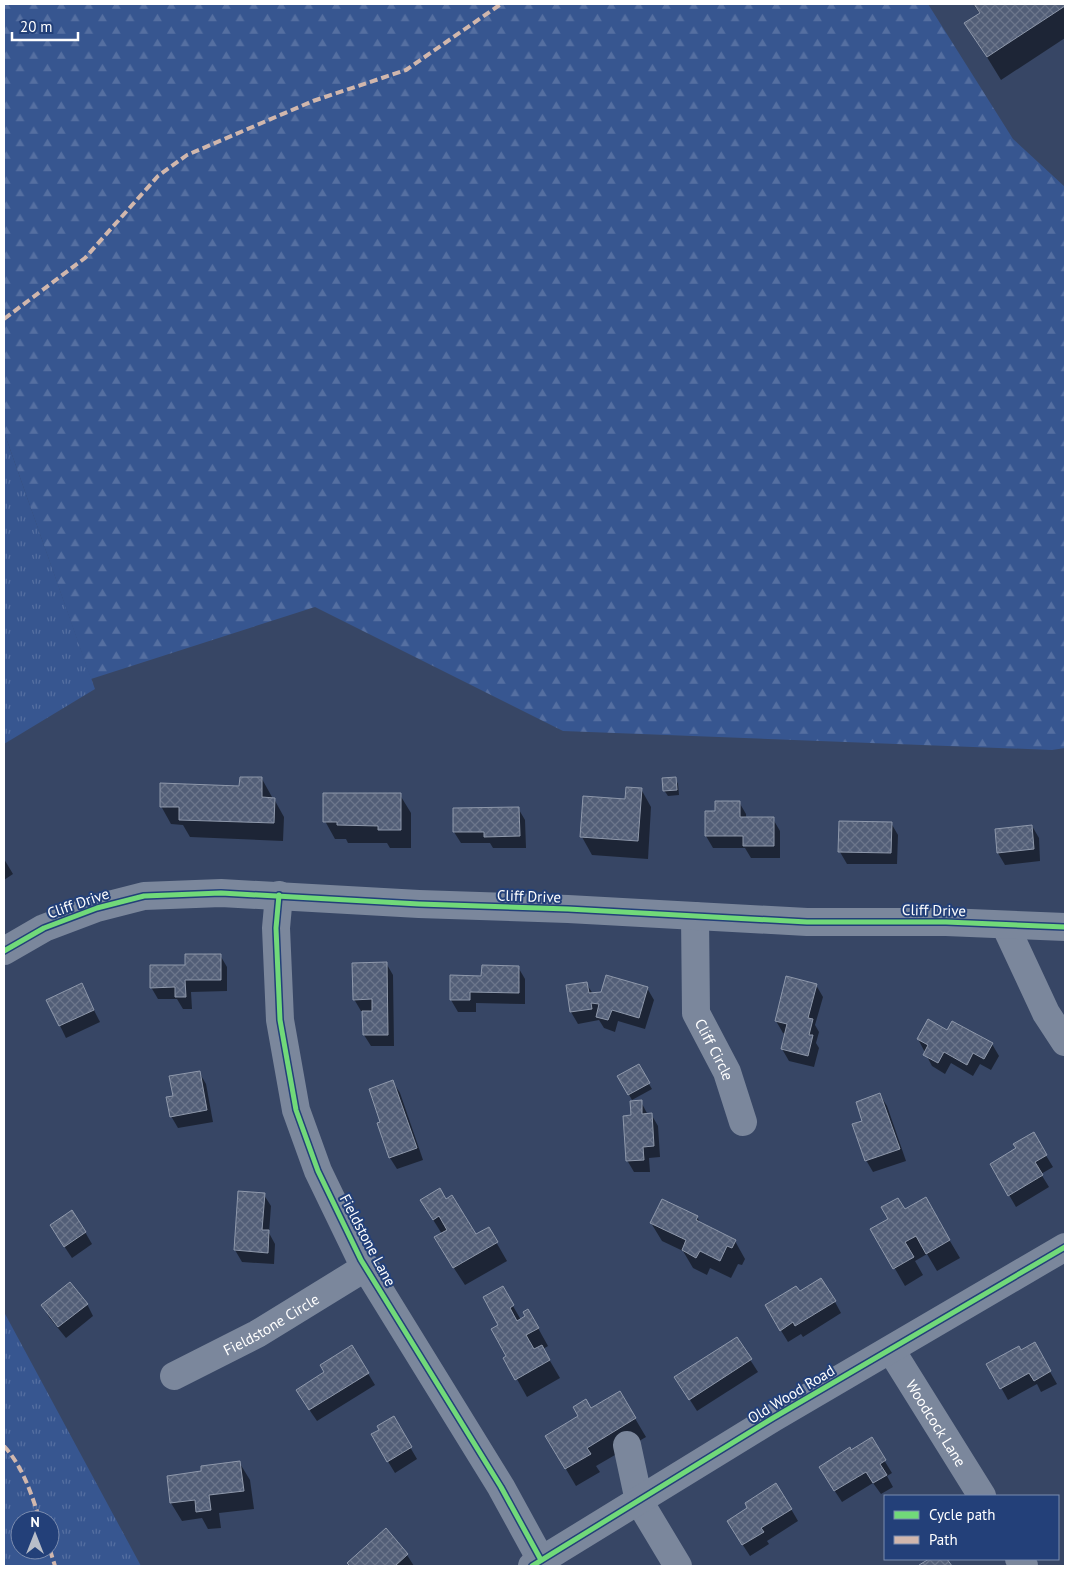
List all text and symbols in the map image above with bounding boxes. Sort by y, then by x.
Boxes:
scale bar [12,10,79,42]
text: 20 m [20,17,53,36]
street label: Cliff Drive [45,884,111,922]
street label: Cliff Drive [497,885,561,907]
street label: Cliff Drive [902,900,966,920]
street label: Cliff Circle [691,1015,738,1082]
street label: Fieldstone Lane [336,1191,400,1289]
street label: Fieldstone Circle [220,1289,322,1359]
street label: Old Wood Road [744,1361,838,1427]
street label: Woodcock Lane [902,1376,971,1470]
legend [884,1495,1059,1560]
text: Cycle path [929,1505,995,1524]
north arrow [10,1510,60,1560]
text: N [30,1513,40,1531]
text: Path [929,1530,958,1549]

